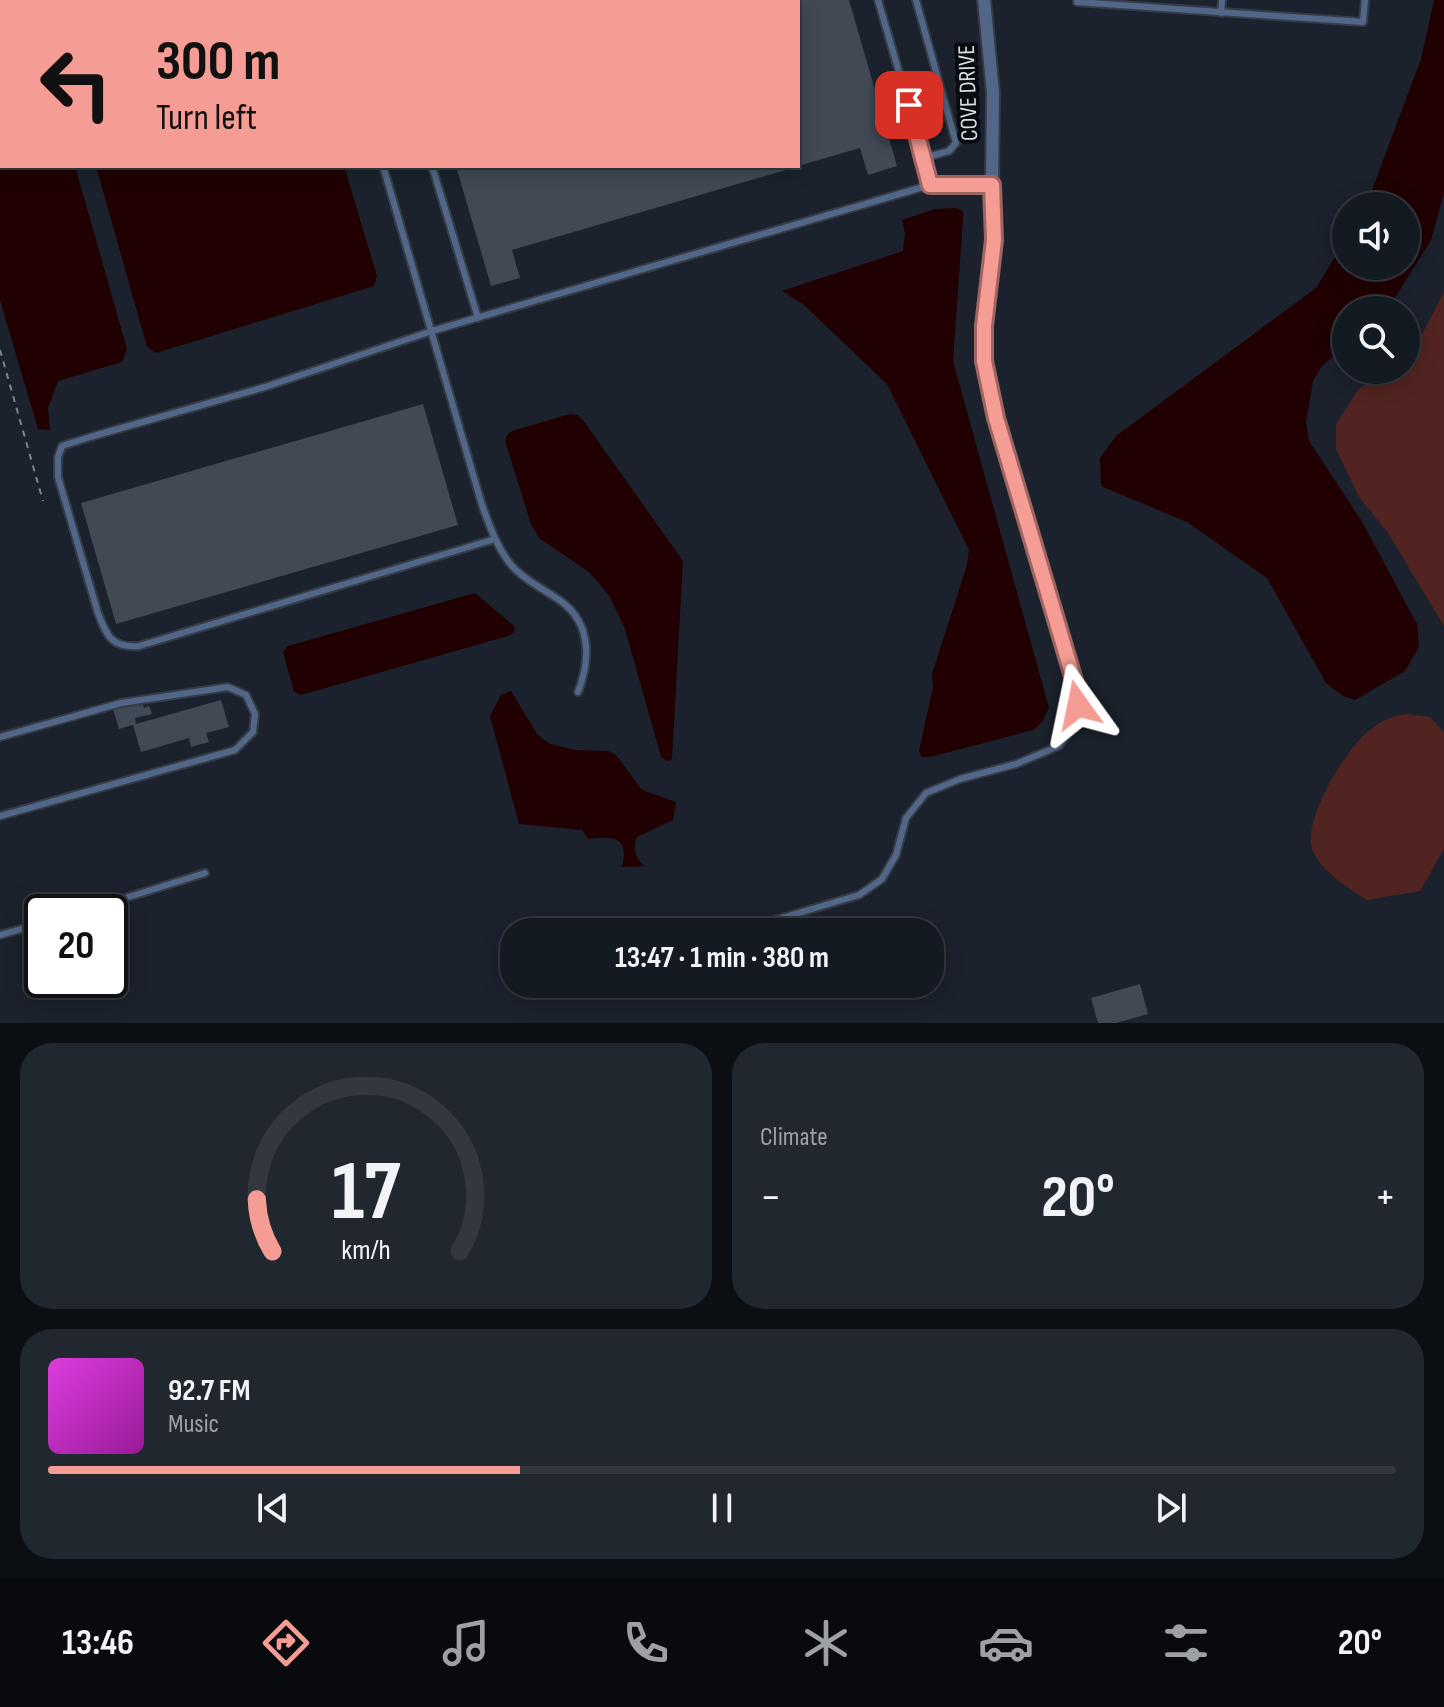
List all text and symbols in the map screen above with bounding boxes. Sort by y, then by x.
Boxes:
text: 300 m [156,29,280,96]
icon: left [24,32,128,136]
street label: COVE DRIVE [952,44,984,142]
pin [875,71,943,139]
icon: arrive [887,83,931,127]
text: Turn left [156,97,257,140]
map controls [1332,192,1420,384]
button: sound [1332,192,1420,280]
button: search [1332,296,1420,384]
position arrow [1036,663,1120,747]
speed limit sign: 20 [24,894,128,998]
text: 13:47 · 1 min · 380 m [615,940,829,976]
text: Climate [760,1122,828,1153]
text: 17 [332,1143,401,1243]
text: 20° [1041,1162,1115,1234]
text: − [760,1171,782,1224]
text: + [1374,1171,1396,1224]
text: km/h [341,1233,391,1268]
text: 92.7 FM [168,1373,250,1409]
text: Music [168,1409,219,1440]
icon: previous [251,1486,295,1530]
icon: pause [700,1486,744,1530]
icon: next [1149,1486,1193,1530]
icon: directions [258,1615,314,1671]
icon: music [438,1615,494,1671]
icon: phone [618,1615,674,1671]
icon: climate [798,1615,854,1671]
icon: car [978,1615,1034,1671]
icon: filters [1158,1615,1214,1671]
text: 13:46 [62,1622,134,1665]
text: 20° [1338,1622,1382,1665]

